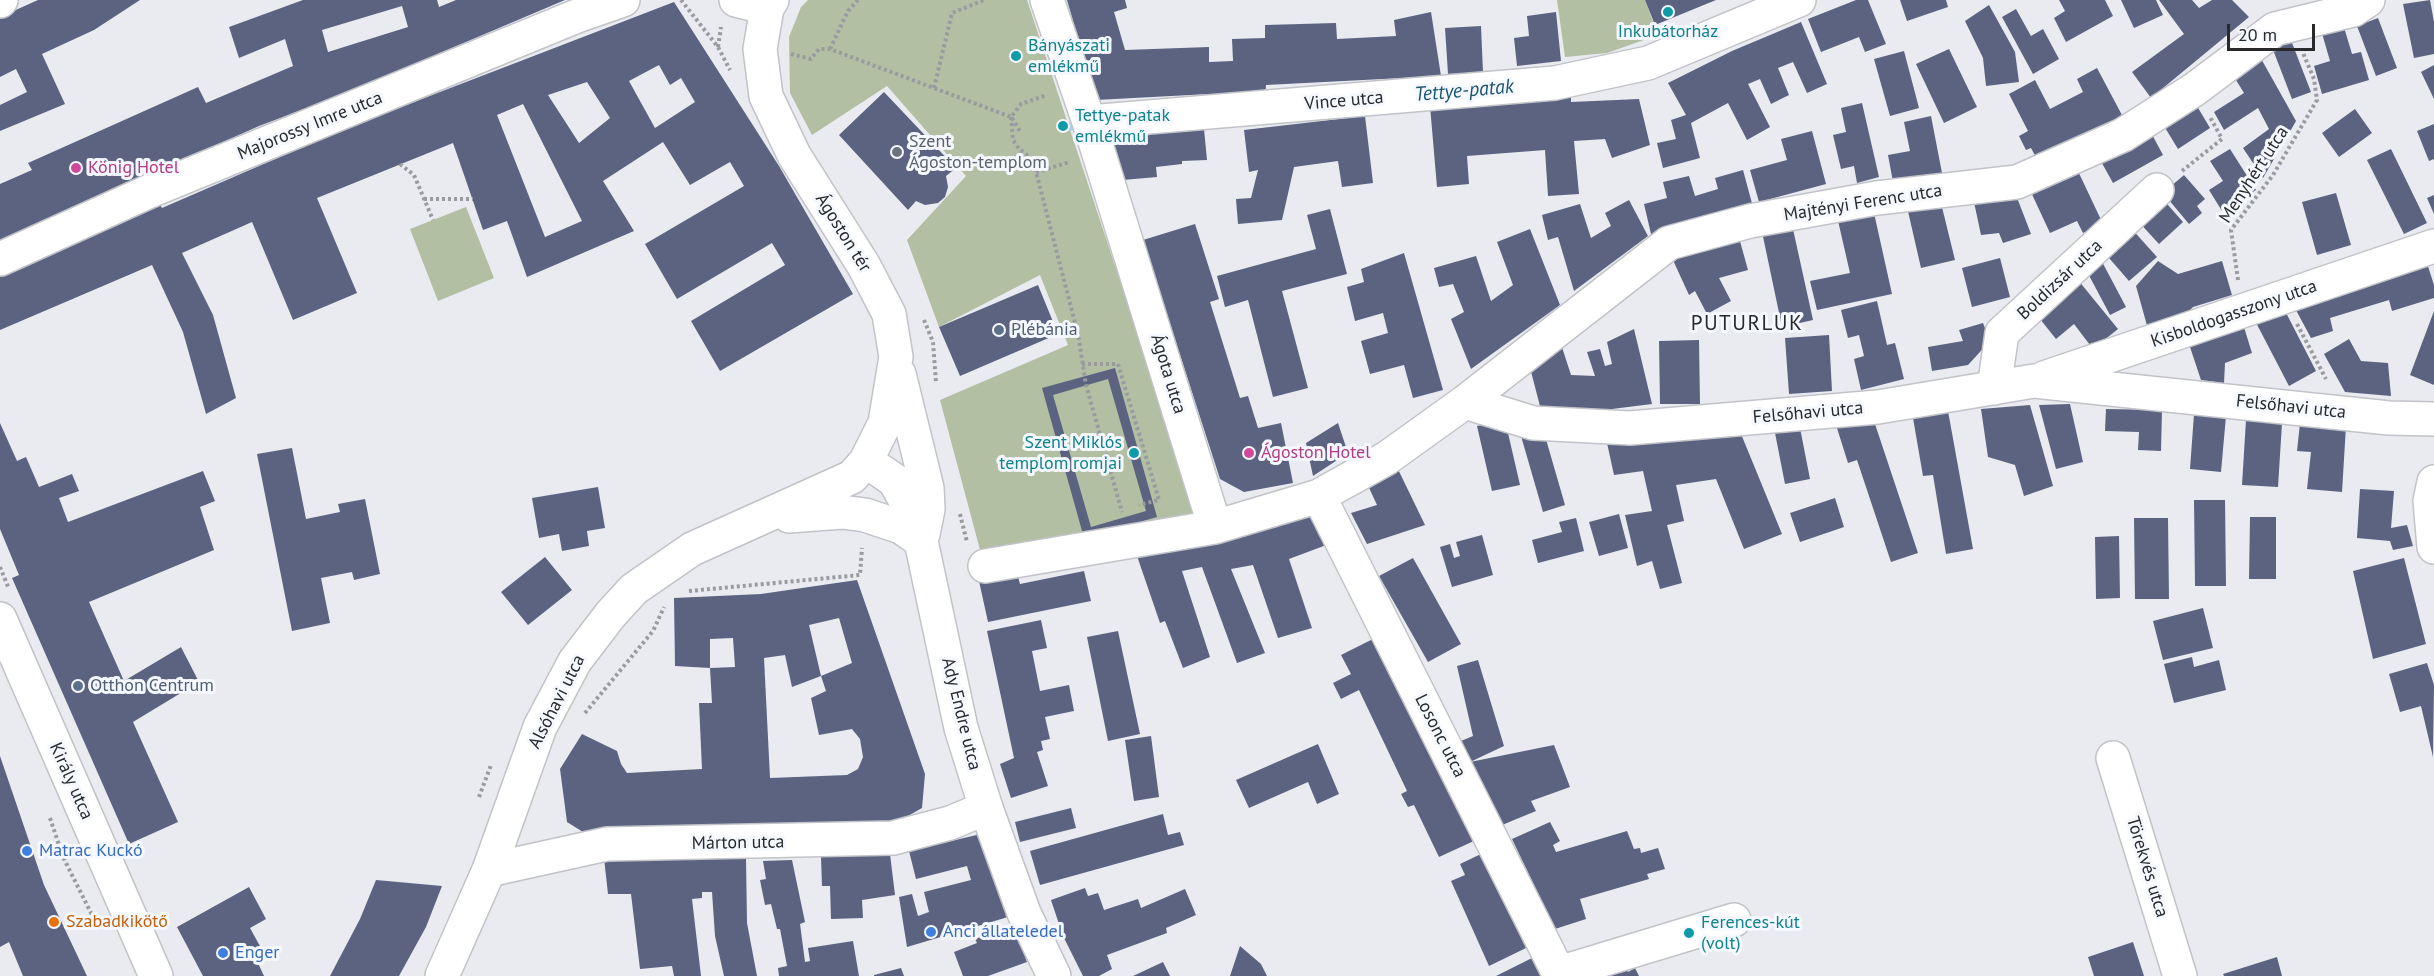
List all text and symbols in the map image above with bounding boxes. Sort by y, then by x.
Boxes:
marker: Inkubátorház [1661,5,1675,19]
scale bar [2230,12,2318,50]
place label: Inkubátorház [1618,21,1718,43]
text: 20 m [2238,23,2277,46]
place label: Bányászati emlékmű [1028,35,1110,78]
marker: Bányászati emlékmű [1009,49,1023,63]
water label: Tettye-patak [1413,75,1515,107]
street label: Majorossy Imre utca [234,87,386,165]
street label: Vince utca [1304,87,1384,115]
place label: Tettye-patak emlékmű [1075,105,1170,148]
marker: Tettye-patak emlékmű [1056,119,1070,133]
street label: Menyhért utca [2215,123,2293,227]
place label: Szent Ágoston-templom [909,131,1047,174]
marker: Szent Ágoston-templom [890,145,904,159]
place label: König Hotel [88,157,179,179]
marker: König Hotel [69,161,83,175]
street label: Majtényi Ferenc utca [1782,180,1944,226]
street label: Ágoston tér [810,190,876,276]
street label: Boldizsár utca [2013,235,2107,325]
street label: Kisboldogasszony utca [2148,275,2320,353]
district label: PUTURLUK [1691,311,1803,337]
place label: Plébánia [1011,319,1078,341]
marker: Plébánia [992,323,1006,337]
street label: Ágota utca [1146,332,1190,416]
street label: Felsőhavi utca [2235,390,2347,424]
street label: Felsőhavi utca [1752,397,1864,429]
place label: Szent Miklós templom romjai [999,432,1122,474]
place label: Ágoston Hotel [1261,442,1370,464]
marker: Szent Miklós templom romjai [1127,446,1141,460]
marker: Ágoston Hotel [1242,446,1256,460]
street label: Alsóhavi utca [524,651,590,753]
street label: Ady Endre utca [937,655,985,773]
place label: Otthon Centrum [90,675,214,697]
marker: Otthon Centrum [71,679,85,693]
street label: Losonc utca [1410,691,1470,781]
street label: Király utca [44,739,98,823]
street label: Törekvés utca [2121,814,2173,920]
street label: Márton utca [691,831,785,855]
place label: Matrac Kuckó [39,840,143,862]
marker: Matrac Kuckó [20,844,34,858]
place label: Szabadkikötő [66,911,168,933]
place label: Ferences-kút (volt) [1701,912,1800,954]
marker: Szabadkikötő [47,915,61,929]
place label: Anci állateledel [943,921,1063,943]
marker: Anci állateledel [924,925,938,939]
marker: Ferences-kút (volt) [1682,926,1696,940]
place label: Enger [235,942,279,964]
marker: Enger [216,946,230,960]

